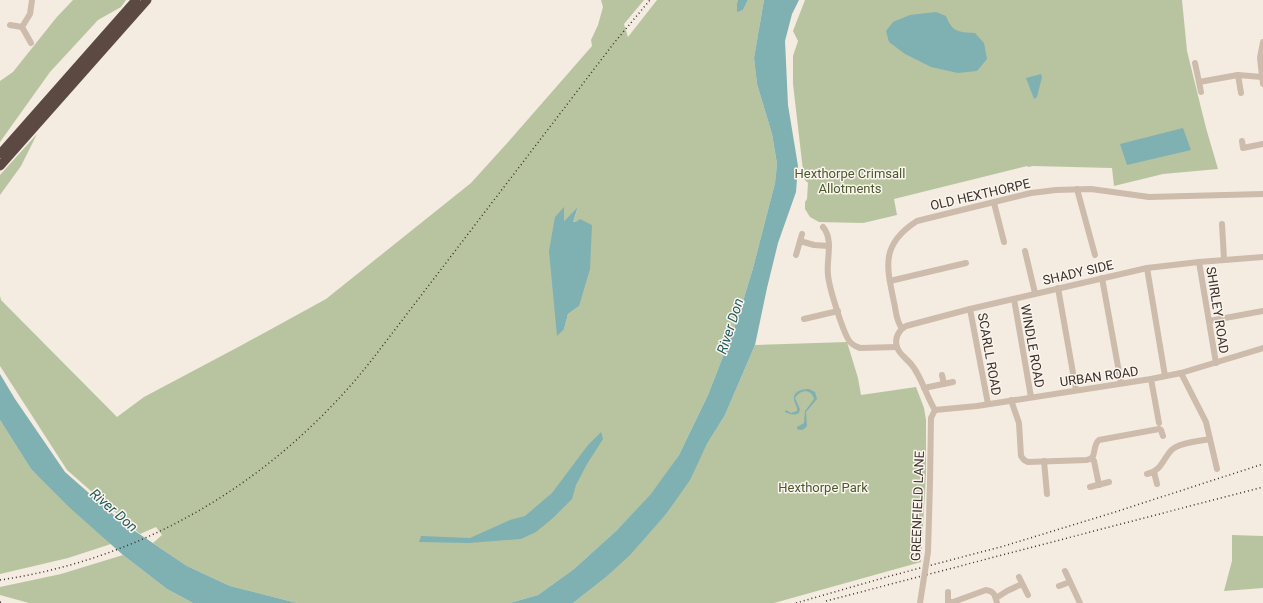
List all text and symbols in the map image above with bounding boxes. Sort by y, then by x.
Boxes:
park label: Hexthorpe Crimsall Allotments [795,166,905,196]
street label: OLD HEXTHORPE [929,176,1032,213]
street label: SHADY SIDE [1041,257,1115,288]
street label: SHIRLEY ROAD [1203,266,1232,355]
water label: River Don [713,296,747,356]
street label: WINDLE ROAD [1018,303,1047,389]
street label: SCARLL ROAD [975,312,1004,397]
street label: URBAN ROAD [1059,364,1139,389]
street label: GREENFIELD LANE [908,451,927,561]
park label: Hexthorpe Park [778,480,868,495]
water label: River Don [87,485,141,535]

